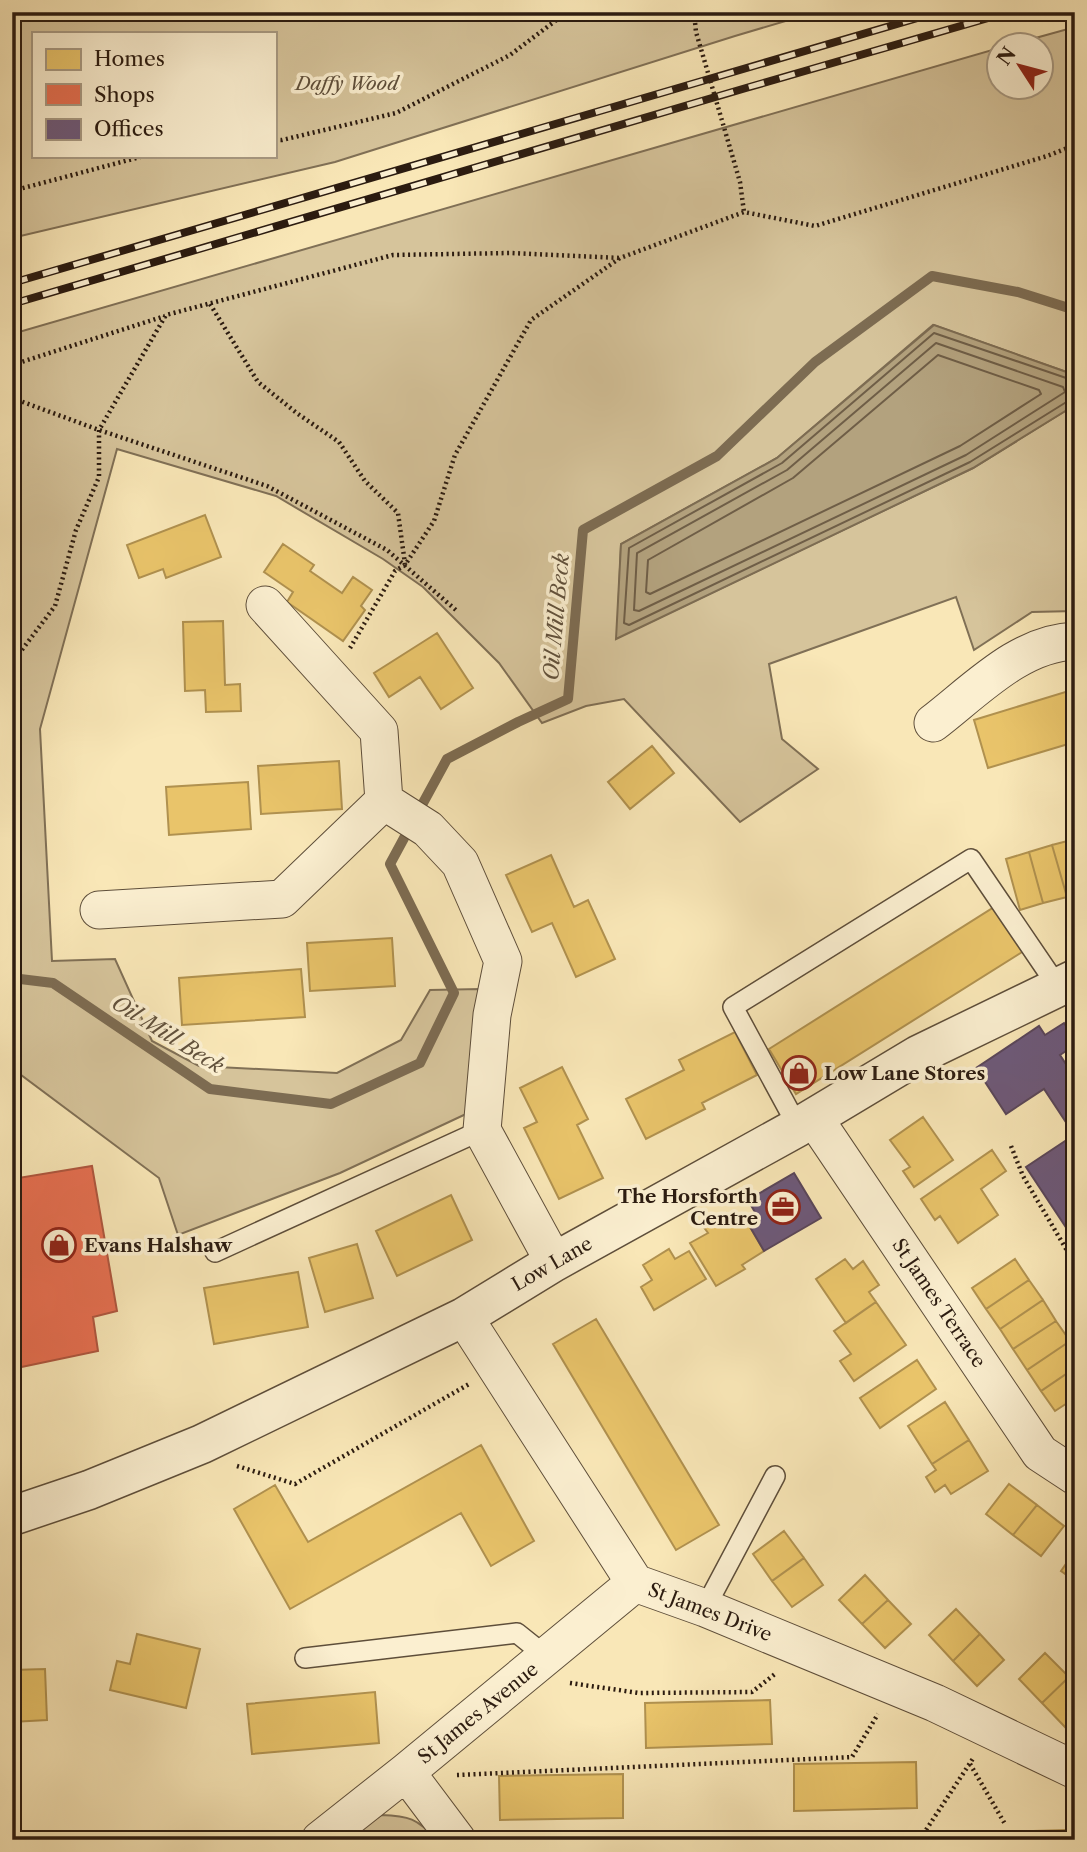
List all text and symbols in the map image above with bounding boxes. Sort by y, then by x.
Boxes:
legend [32,32,276,158]
north arrow [986,32,1056,102]
text: N [992,43,1021,70]
text: Homes [94,46,165,71]
park label: Daffy Wood [294,72,400,95]
text: Shops [94,82,155,107]
text: Offices [94,116,164,141]
water label: Oil Mill Beck [538,552,574,682]
water label: Oil Mill Beck [107,990,229,1078]
shop icon: Low Lane Stores [780,1054,818,1092]
place label: Low Lane Stores [824,1062,986,1085]
place label: The Horsforth Centre [617,1185,758,1230]
office icon: The Horsforth Centre [764,1188,802,1226]
shop icon: Evans Halshaw [40,1226,78,1264]
street label: Low Lane [508,1232,596,1296]
place label: Evans Halshaw [84,1234,233,1257]
street label: St James Terrace [887,1234,991,1372]
street label: St James Drive [645,1578,775,1646]
street label: St James Avenue [413,1657,543,1769]

